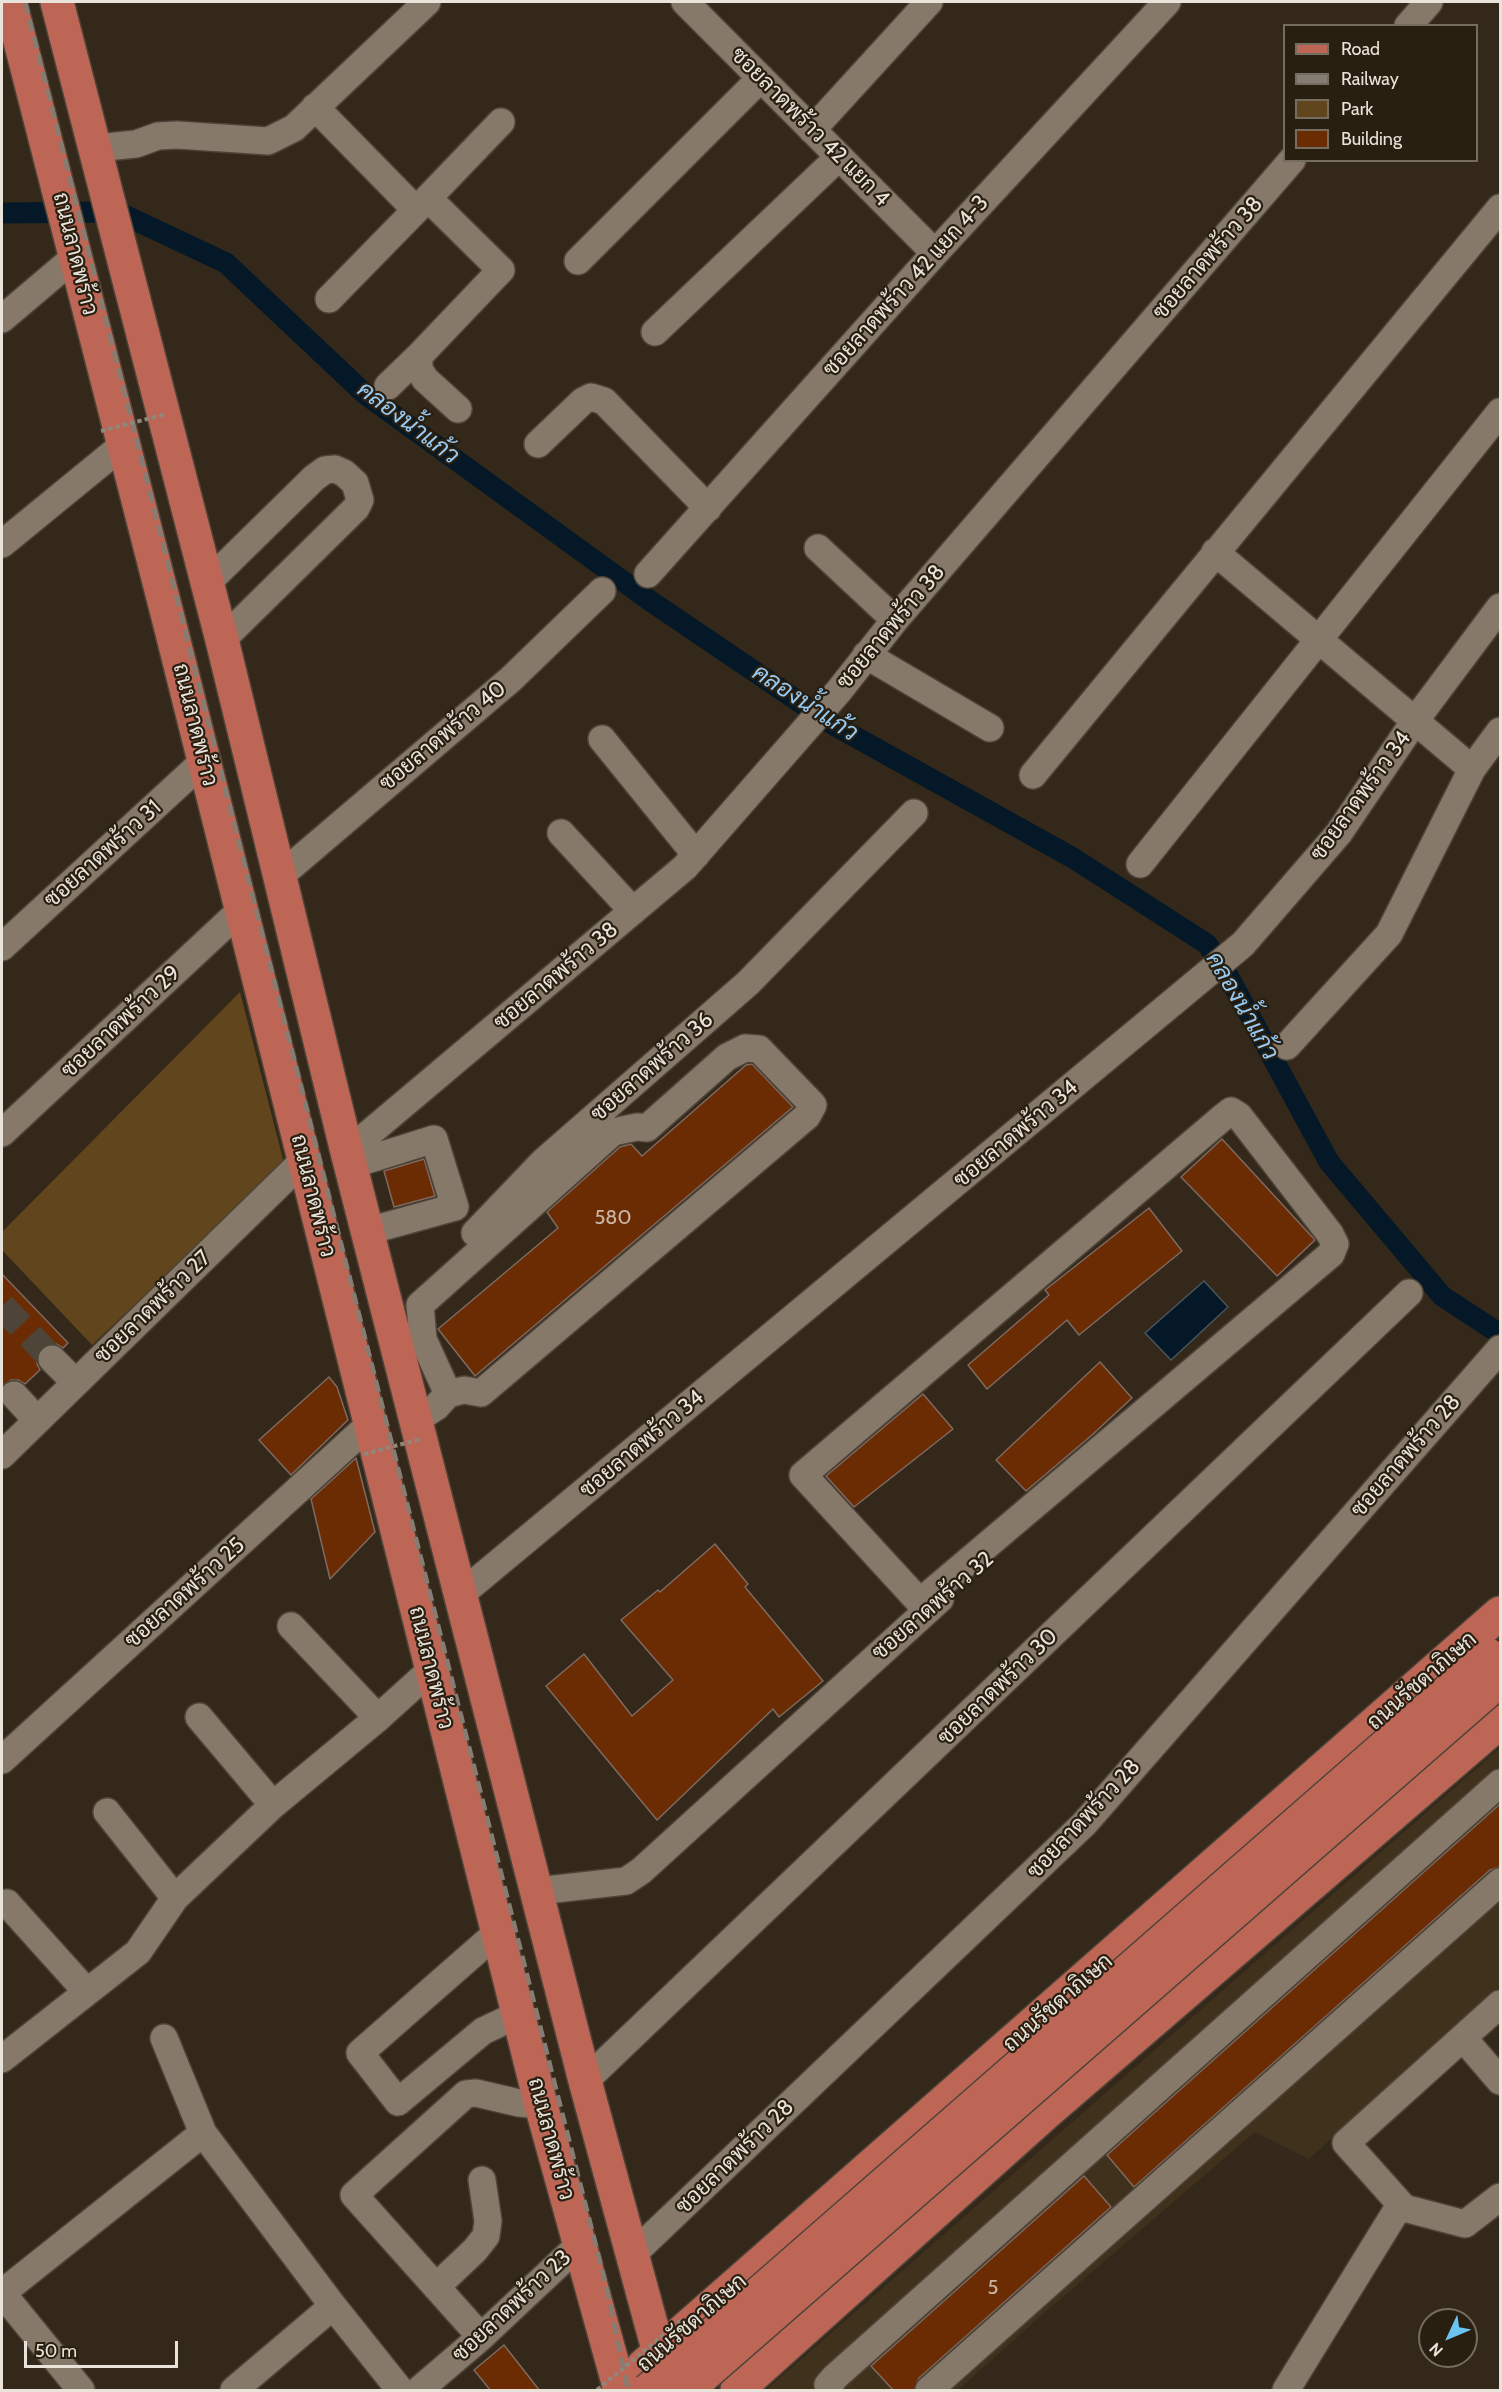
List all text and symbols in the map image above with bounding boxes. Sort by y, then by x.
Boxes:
legend [1283,24,1478,162]
text: Road [1341,38,1380,60]
street label: ซอยลาดพร้าว 42 แยก 4 [725,42,895,212]
text: Railway [1341,68,1399,90]
text: Park [1341,98,1373,120]
text: Building [1341,128,1402,150]
street label: ถนนลาดพร้าว [47,190,103,318]
street label: ซอยลาดพร้าว 42 แยก 4-3 [818,190,994,382]
street label: ซอยลาดพร้าว 38 [1147,191,1269,325]
water label: คลองน้ำแก้ว [351,375,465,471]
street label: ซอยลาดพร้าว 38 [831,559,951,695]
water label: คลองน้ำแก้ว [747,658,863,748]
street label: ถนนลาดพร้าว [167,661,223,789]
street label: ซอยลาดพร้าว 40 [374,675,512,797]
street label: ซอยลาดพร้าว 34 [1305,726,1417,866]
street label: ซอยลาดพร้าว 31 [39,795,167,913]
street label: ซอยลาดพร้าว 38 [488,916,624,1036]
water label: คลองน้ำแก้ว [1199,947,1285,1065]
street label: ซอยลาดพร้าว 29 [56,960,186,1084]
street label: ซอยลาดพร้าว 36 [586,1007,718,1127]
street label: ซอยลาดพร้าว 34 [949,1075,1083,1193]
street label: ถนนลาดพร้าว [285,1132,341,1260]
house number: 580 [595,1206,631,1230]
street label: ซอยลาดพร้าว 27 [89,1245,217,1369]
street label: ซอยลาดพร้าว 34 [575,1385,709,1503]
street label: ซอยลาดพร้าว 28 [1346,1389,1466,1523]
street label: ซอยลาดพร้าว 25 [120,1532,250,1654]
street label: ซอยลาดพร้าว 32 [867,1546,999,1666]
street label: ถนนลาดพร้าว [403,1604,459,1732]
street label: ซอยลาดพร้าว 30 [933,1623,1063,1751]
street label: ถนนรัชดาภิเษก [1362,1626,1482,1736]
street label: ซอยลาดพร้าว 28 [1022,1754,1146,1884]
street label: ถนนรัชดาภิเษก [998,1948,1118,2058]
street label: ถนนลาดพร้าว [522,2075,580,2203]
street label: ซอยลาดพร้าว 28 [671,2094,799,2220]
street label: ซอยลาดพร้าว 23 [447,2244,577,2368]
street label: ถนนรัชดาภิเษก [632,2268,752,2378]
house number: 5 [988,2276,998,2300]
north arrow [1418,2308,1478,2368]
scale bar [27,2329,182,2367]
text: N [1425,2339,1447,2360]
text: 50 m [35,2340,77,2362]

